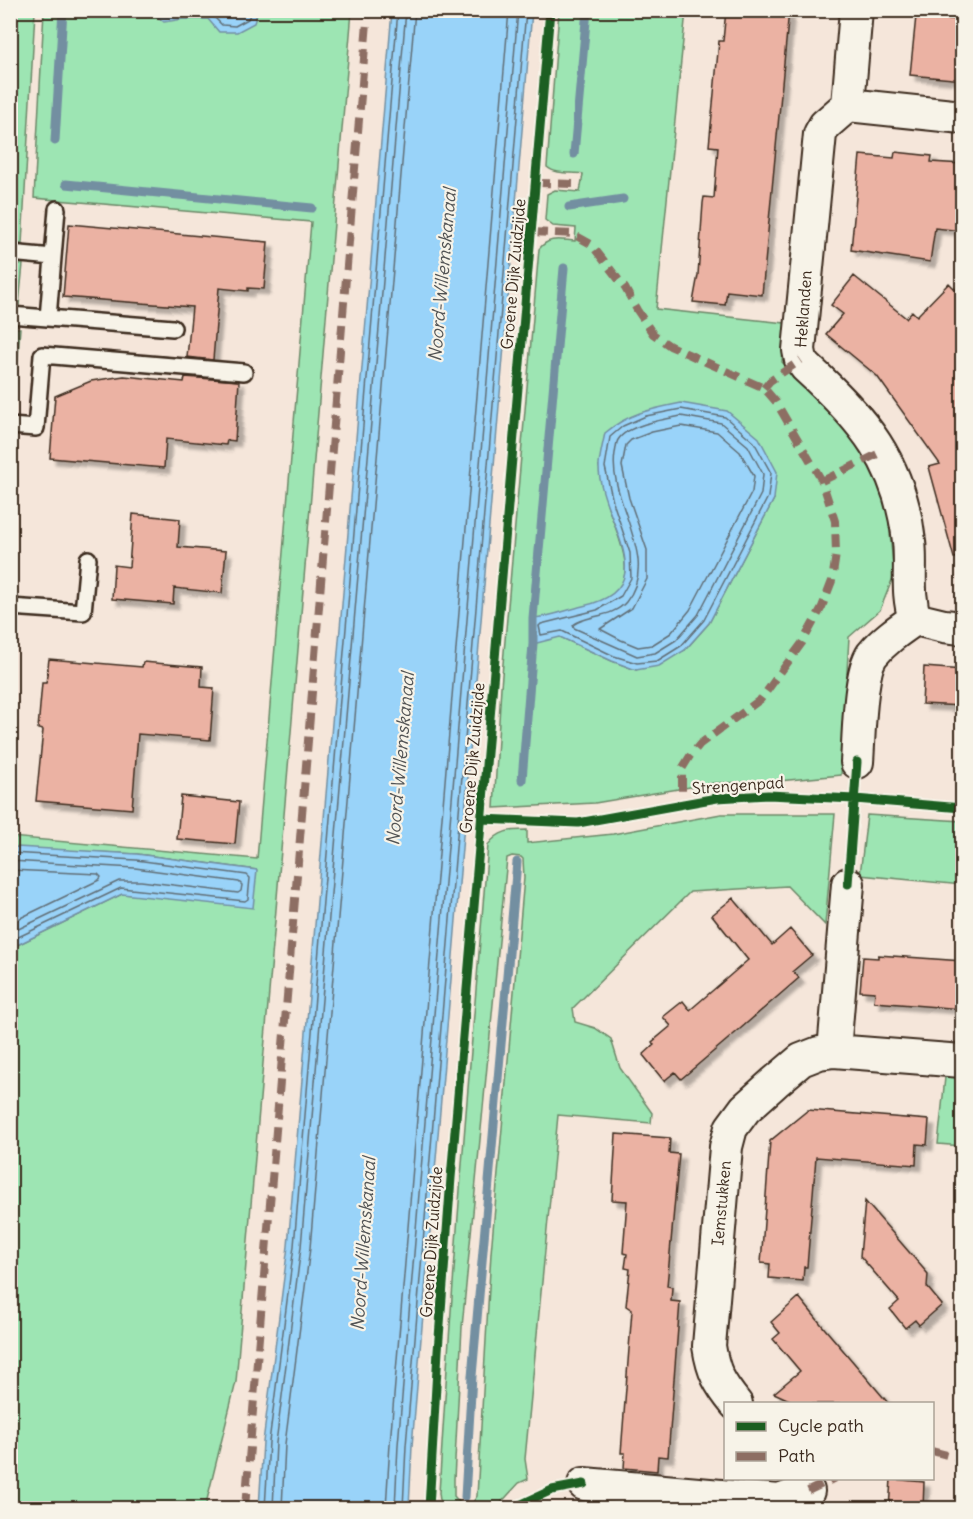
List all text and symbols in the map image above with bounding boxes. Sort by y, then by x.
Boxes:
water label: Noord-Willemskanaal [423,185,461,363]
street label: Groene Dijk Zuidzijde [496,198,530,350]
street label: Heklanden [790,270,816,348]
water label: Noord-Willemskanaal [381,669,419,847]
street label: Groene Dijk Zuidzijde [455,682,489,834]
street label: Strengenpad [691,772,785,798]
water label: Noord-Willemskanaal [345,1154,381,1331]
street label: Iemstukken [707,1160,735,1246]
street label: Groene Dijk Zuidzijde [416,1166,446,1318]
legend [724,1402,934,1480]
text: Cycle path [778,1414,864,1437]
text: Path [778,1444,815,1467]

